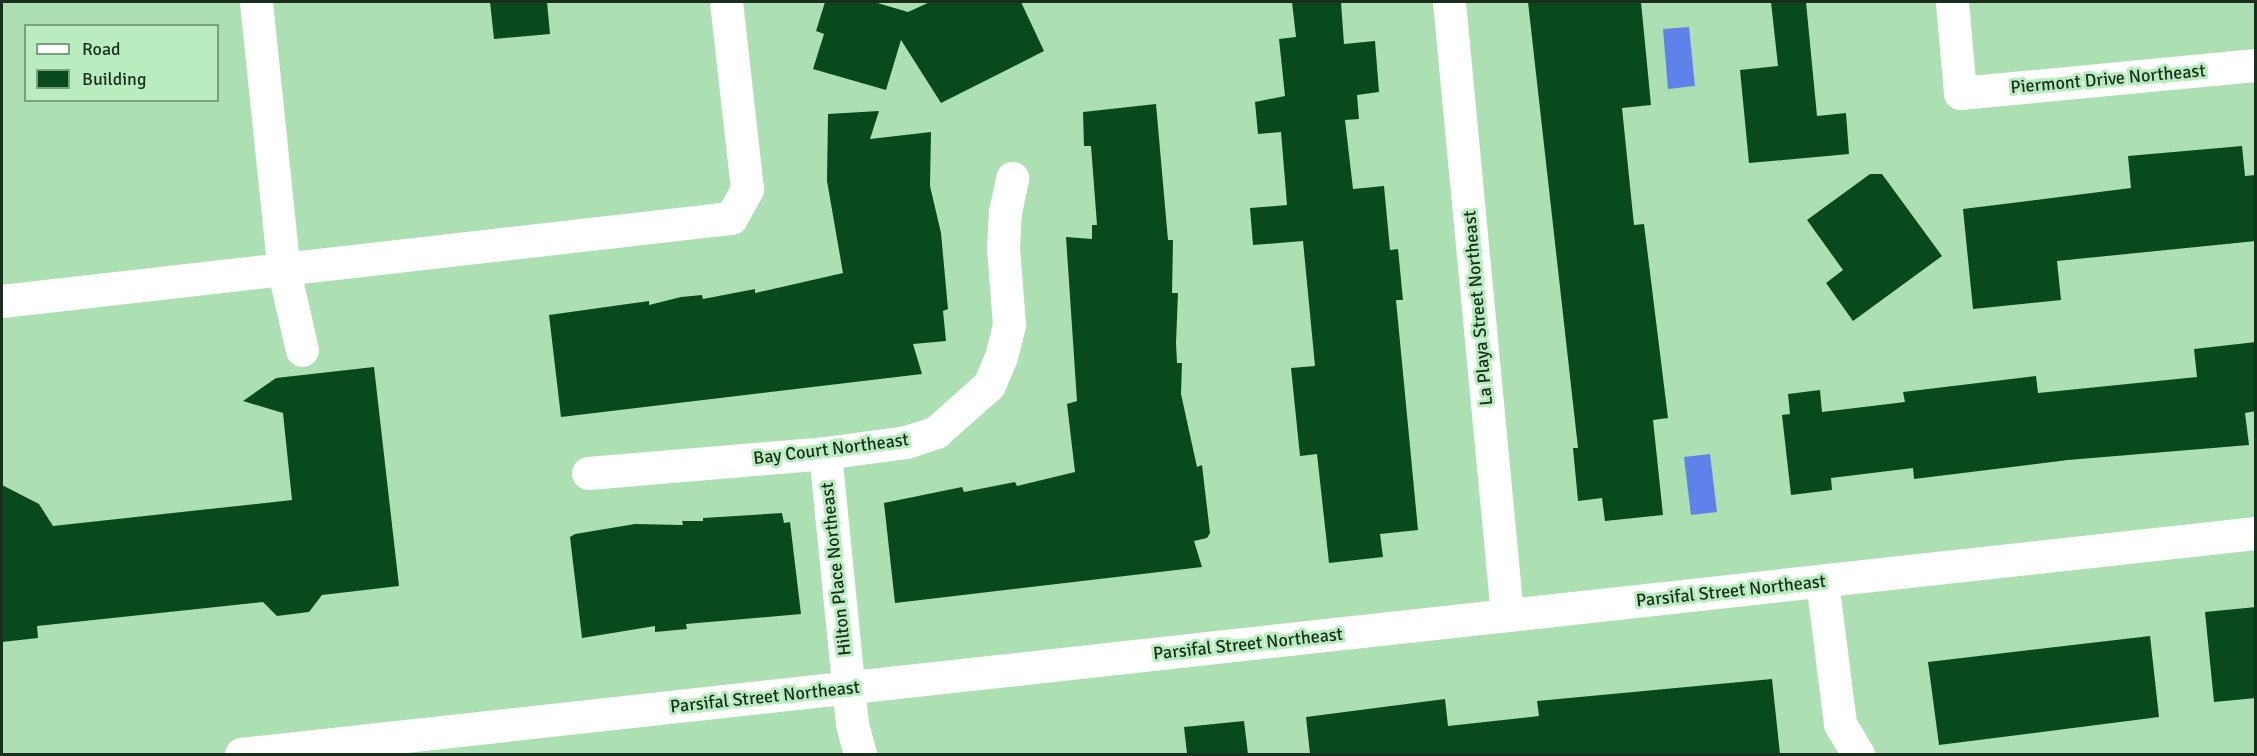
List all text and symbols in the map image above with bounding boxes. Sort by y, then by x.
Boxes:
legend [24,24,219,102]
text: Road [82,38,121,60]
street label: Piermont Drive Northeast [2010,60,2206,98]
text: Building [82,68,146,90]
street label: La Playa Street Northeast [1459,209,1497,407]
street label: Bay Court Northeast [752,429,910,469]
street label: Hilton Place Northeast [816,481,856,657]
street label: Parsifal Street Northeast [1635,570,1827,612]
street label: Parsifal Street Northeast [1152,623,1344,665]
street label: Parsifal Street Northeast [669,676,861,718]

